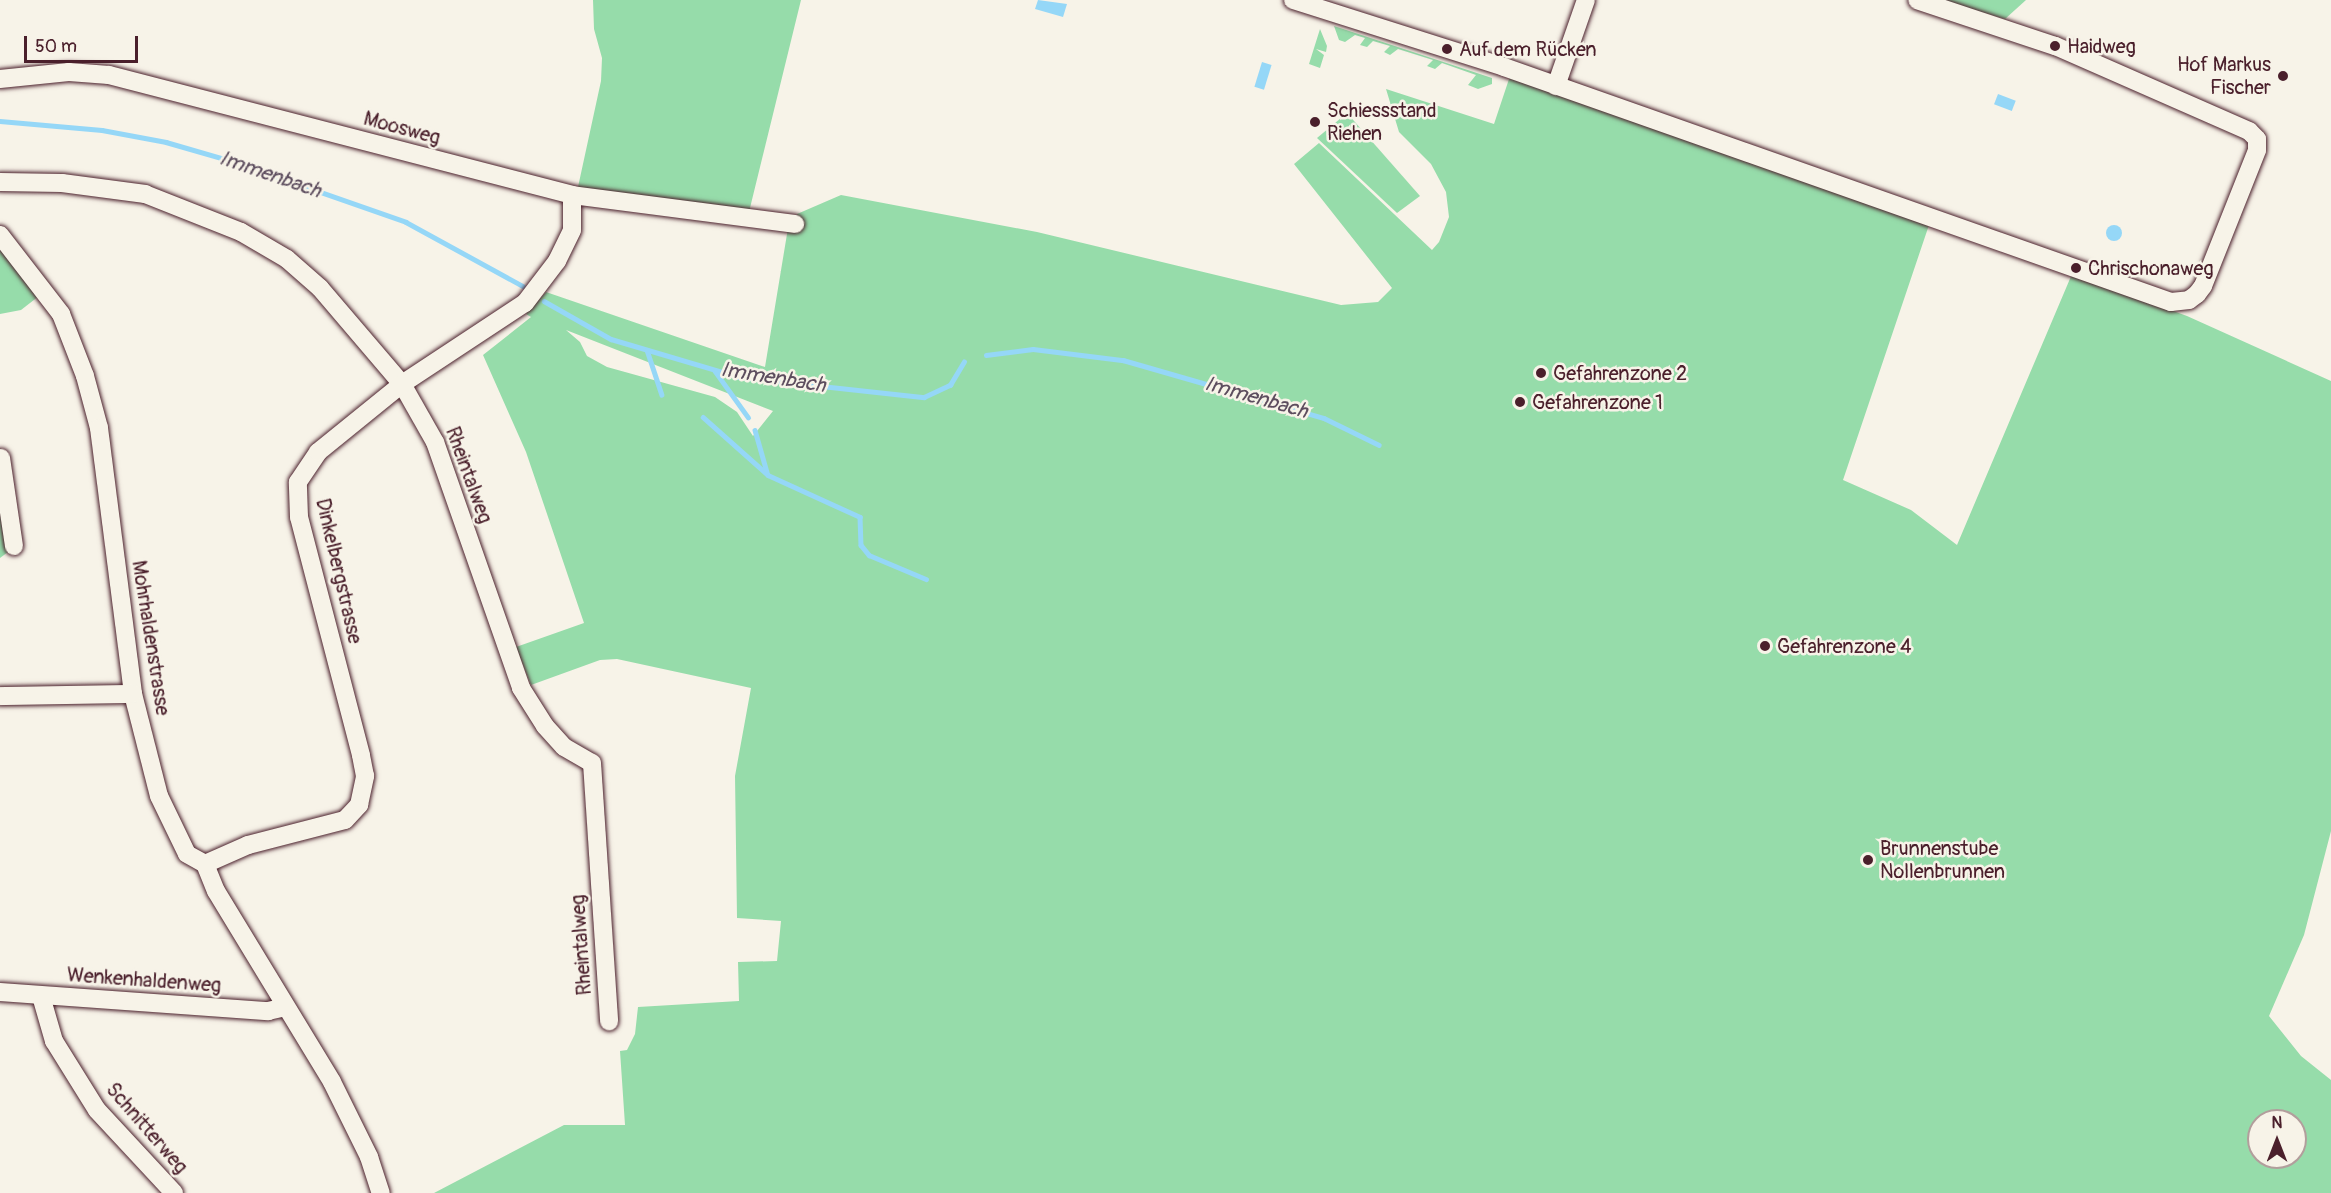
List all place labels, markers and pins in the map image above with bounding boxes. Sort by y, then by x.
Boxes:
place label: Haidweg [2067,34,2136,58]
place label: Auf dem Rücken [1459,37,1597,61]
marker: Haidweg [2048,39,2062,53]
marker: Auf dem Rücken [1440,42,1454,56]
place label: Hof Markus Fischer [2177,52,2271,99]
marker: Hof Markus Fischer [2276,69,2290,83]
place label: Schiessstand Riehen [1327,98,1437,145]
marker: Schiessstand Riehen [1308,115,1322,129]
place label: Chrischonaweg [2088,256,2213,280]
marker: Chrischonaweg [2069,261,2083,275]
place label: Gefahrenzone 2 [1553,361,1687,385]
marker: Gefahrenzone 2 [1534,366,1548,380]
place label: Gefahrenzone 1 [1532,390,1663,414]
marker: Gefahrenzone 1 [1513,395,1527,409]
place label: Gefahrenzone 4 [1777,634,1912,658]
marker: Gefahrenzone 4 [1758,639,1772,653]
place label: Brunnenstube Nollenbrunnen [1880,837,2005,884]
marker: Brunnenstube Nollenbrunnen [1861,853,1875,867]

